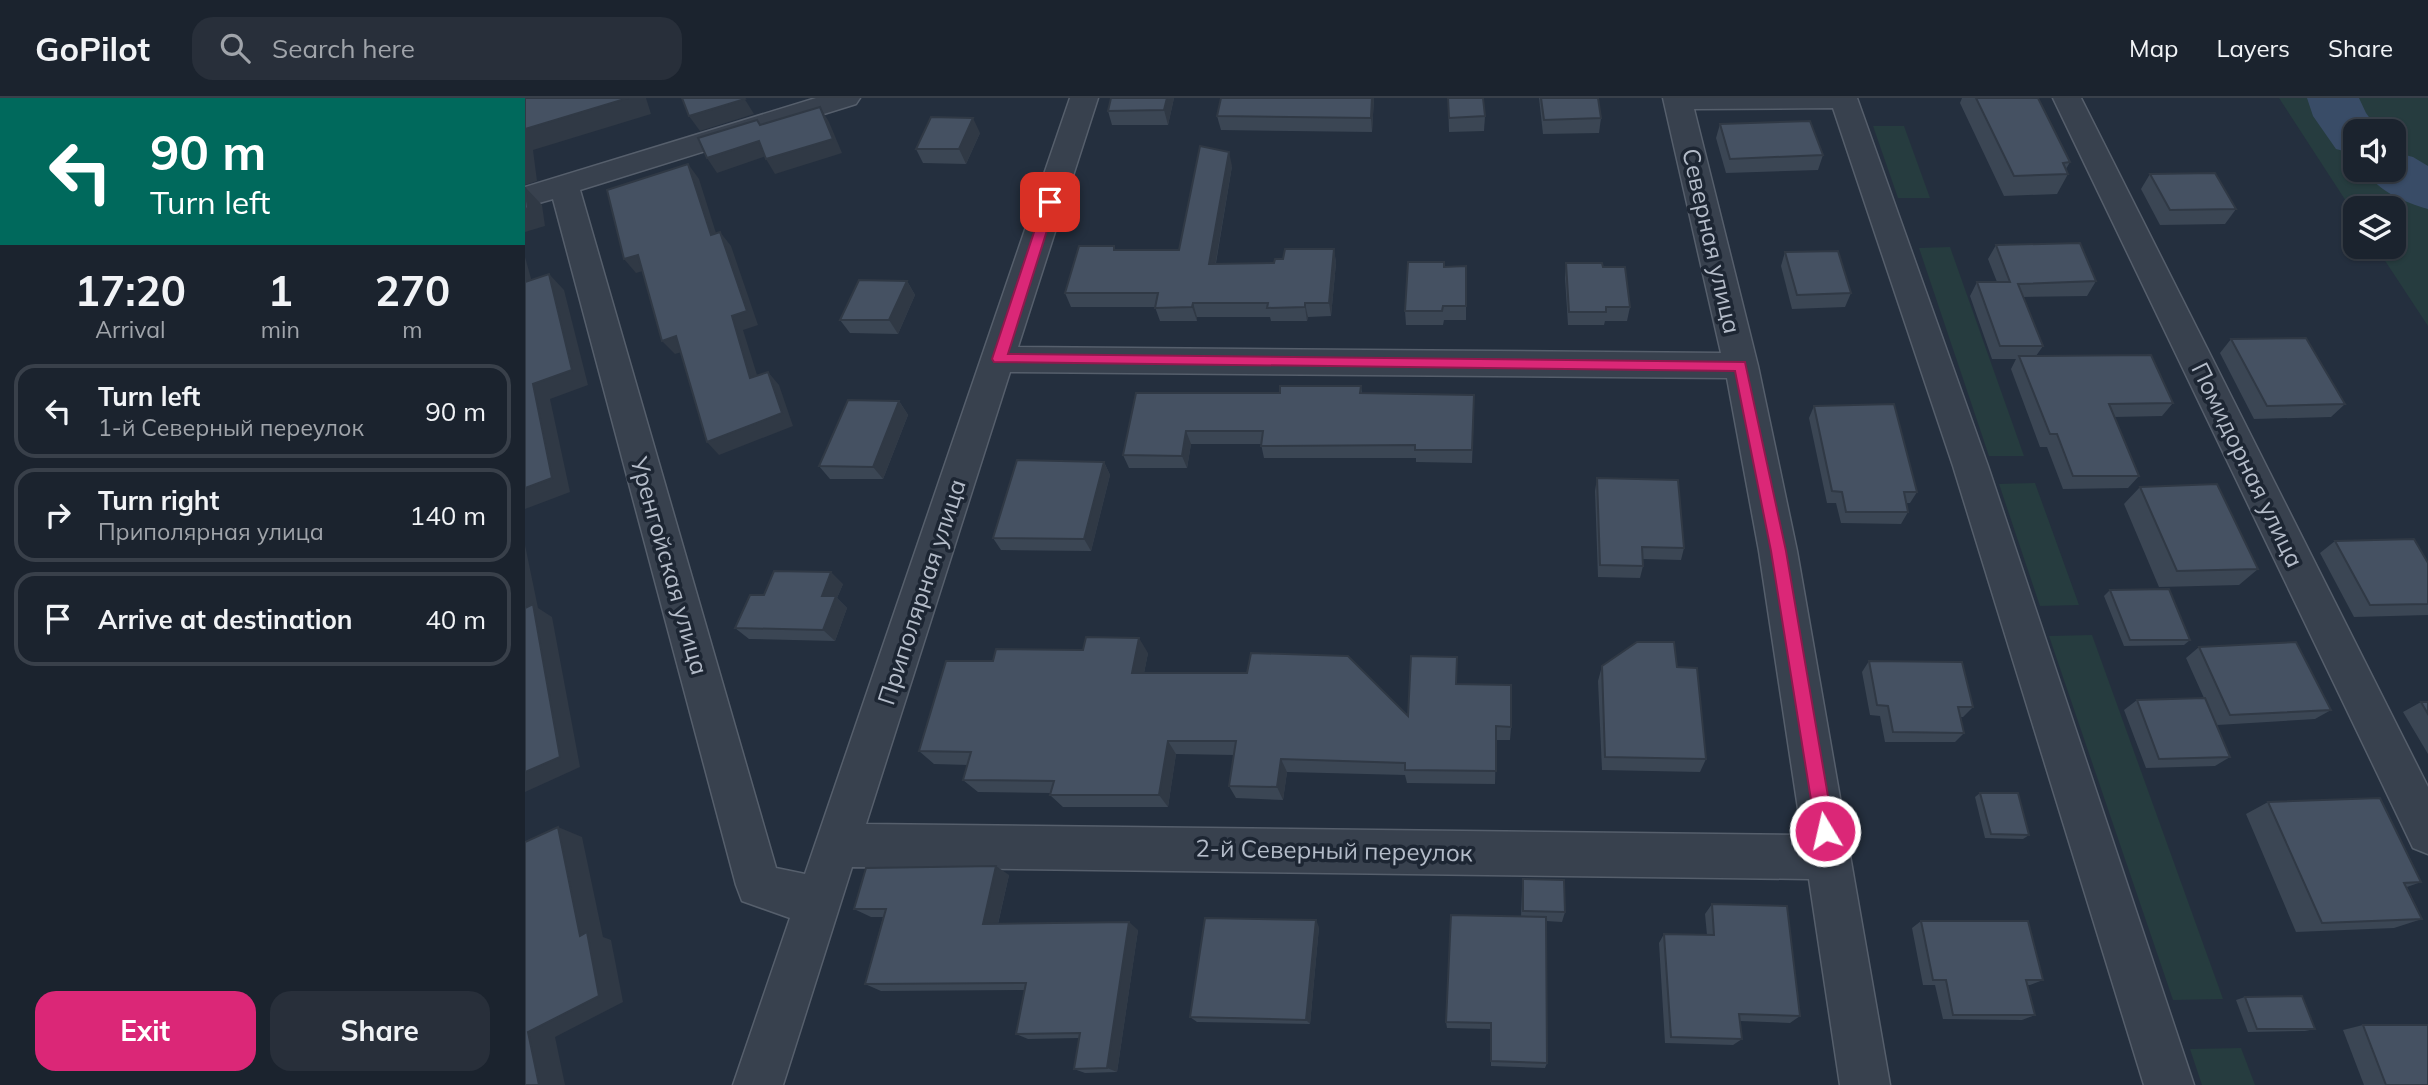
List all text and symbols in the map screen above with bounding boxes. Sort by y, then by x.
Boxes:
search box [192,17,682,80]
text: GoPilot [35,28,150,69]
icon: search [216,29,254,67]
text: Search here [272,32,415,65]
text: Map [2129,33,2178,63]
text: Layers [2216,33,2290,63]
text: Share [2328,33,2393,63]
map controls [2343,119,2406,259]
button: sound [2343,119,2406,182]
text: 90 m [150,121,266,182]
icon: left [35,126,126,217]
street label: Северная улица [1676,145,1748,336]
pin [1020,172,1080,232]
text: Turn left [150,182,270,222]
icon: arrive [1031,183,1069,221]
button: layers [2343,196,2406,259]
text: 17:20 [75,264,186,317]
text: 1 [268,264,293,317]
text: 270 [375,264,450,317]
text: Arrival [95,315,166,344]
text: min [261,315,300,344]
text: m [402,315,423,344]
street label: Помидорная улица [2185,357,2311,572]
text: Turn left [98,380,200,413]
icon: left [39,392,77,430]
text: 90 m [425,395,486,428]
text: 1-й Северный переулок [98,413,364,442]
street label: Уренгойская улица [624,453,715,678]
street label: Приполярная улица [870,475,972,708]
text: Turn right [98,484,219,517]
icon: right [39,496,77,534]
text: 140 m [410,499,486,532]
text: Приполярная улица [98,517,324,546]
icon: arrive [39,600,77,638]
text: Arrive at destination [98,603,353,636]
text: 40 m [425,603,486,636]
position arrow [1788,794,1862,868]
street label: 2-й Северный переулок [1195,833,1473,867]
button: Exit [35,991,256,1071]
button: Share [270,991,490,1071]

